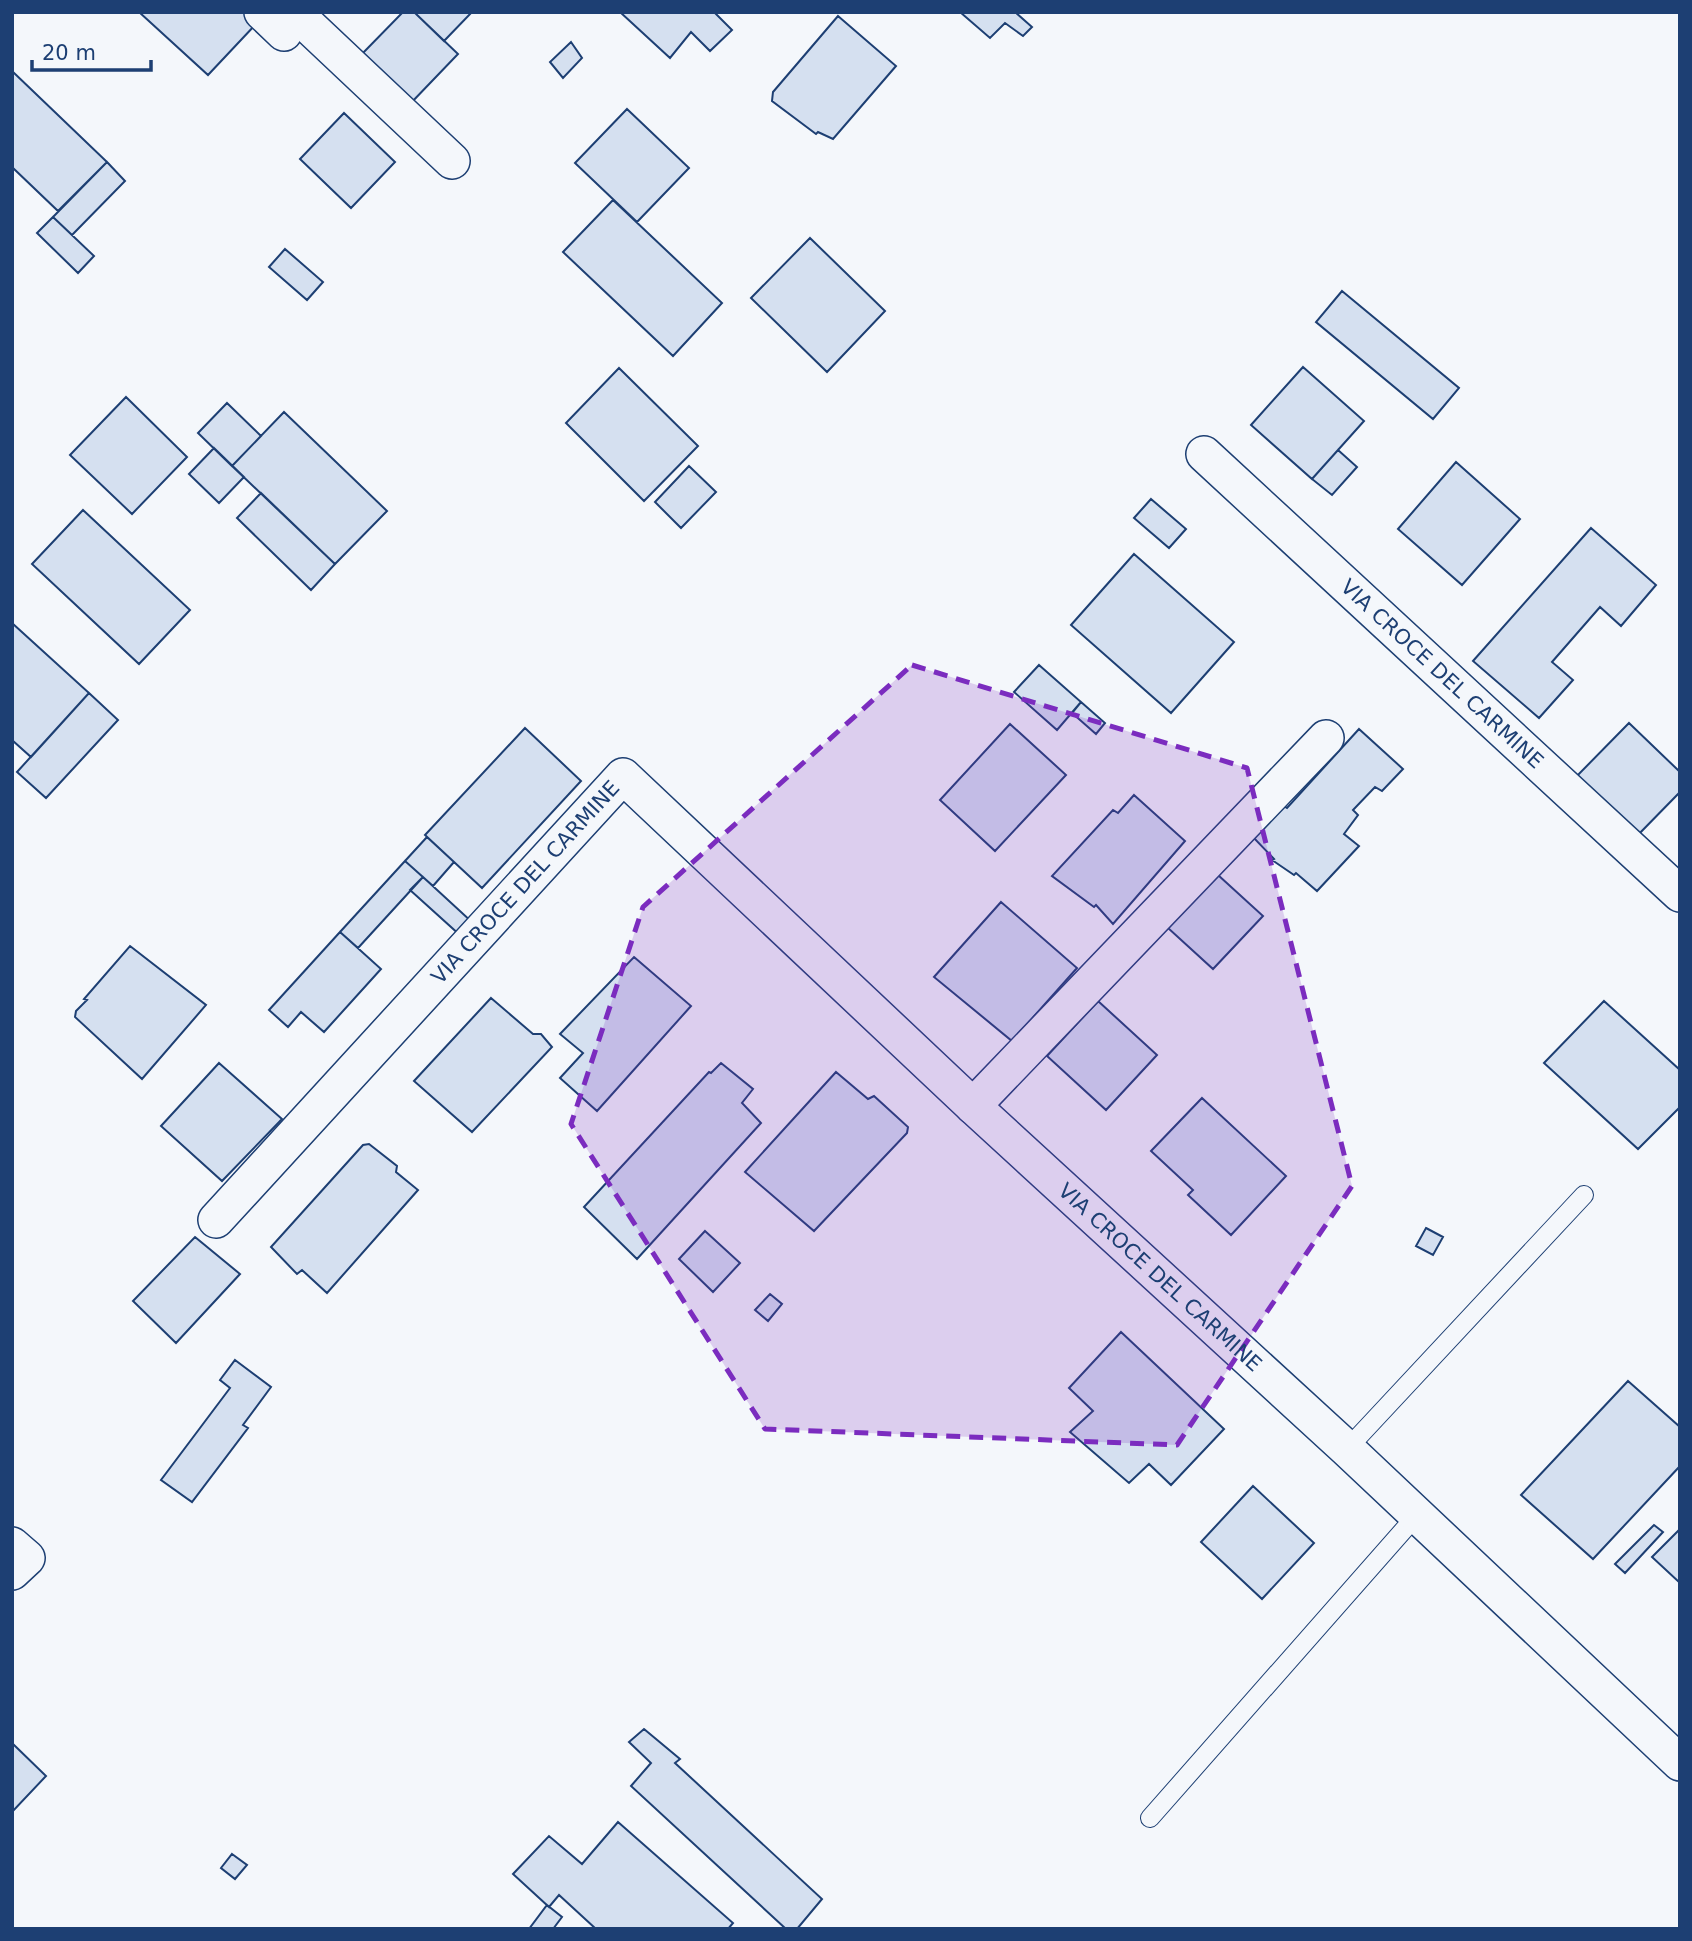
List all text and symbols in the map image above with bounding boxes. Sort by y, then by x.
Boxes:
scale bar [32,28,150,72]
text: 20 m [42,41,96,65]
street label: VIA CROCE DEL CARMINE [1336,575,1548,773]
street label: VIA CROCE DEL CARMINE [426,776,625,989]
street label: VIA CROCE DEL CARMINE [1053,1178,1266,1376]

